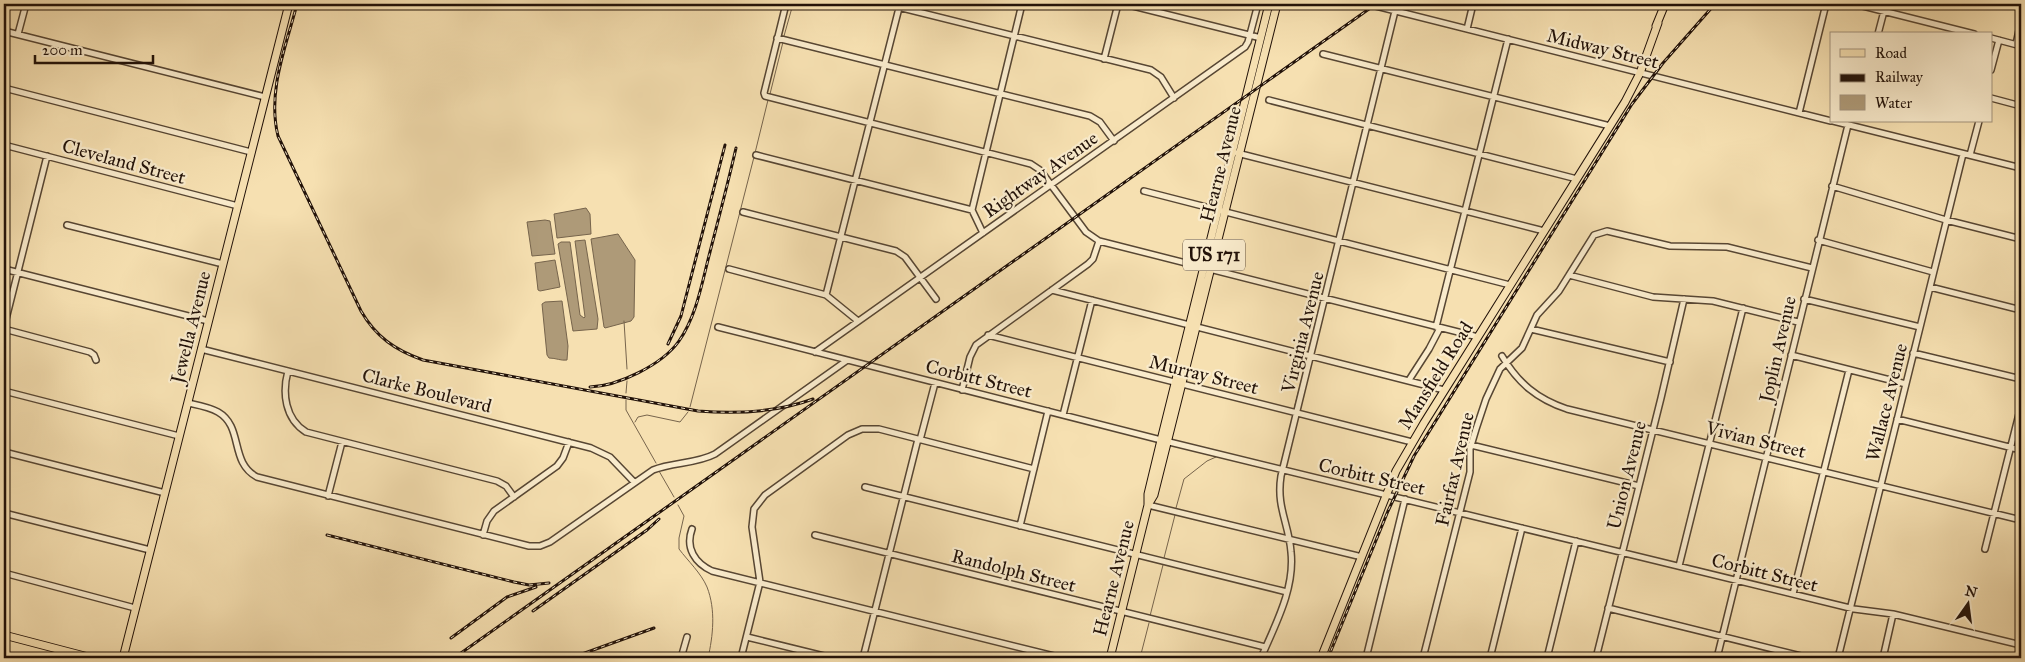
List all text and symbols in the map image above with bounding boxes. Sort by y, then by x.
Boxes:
street label: Midway Street [1545,23,1662,74]
scale bar [35,32,152,64]
legend [1830,32,1992,122]
text: 200 m [42,41,83,59]
text: Road [1875,44,1907,62]
text: Railway [1875,68,1924,86]
text: Water [1875,94,1912,112]
street label: Hearne Avenue [1195,104,1246,224]
street label: Rightway Avenue [978,126,1103,223]
street label: Cleveland Street [60,134,188,189]
road number: US 171 [1183,240,1245,270]
street label: Jewella Avenue [165,269,217,388]
street label: Virginia Avenue [1276,269,1330,396]
street label: Joplin Avenue [1754,294,1802,407]
street label: Mansfield Road [1393,317,1478,433]
street label: Wallace Avenue [1861,341,1912,463]
street label: Murray Street [1147,350,1261,399]
street label: Corbitt Street [923,354,1035,403]
street label: Clarke Boulevard [360,363,495,418]
street label: Fairfax Avenue [1430,410,1479,528]
street label: Vivian Street [1703,416,1809,463]
street label: Union Avenue [1602,418,1651,532]
street label: Corbitt Street [1316,453,1428,500]
street label: Hearne Avenue [1088,518,1139,638]
street label: Randolph Street [949,544,1079,597]
street label: Corbitt Street [1709,548,1821,597]
north arrow [1942,580,1992,630]
text: N [1963,582,1979,602]

